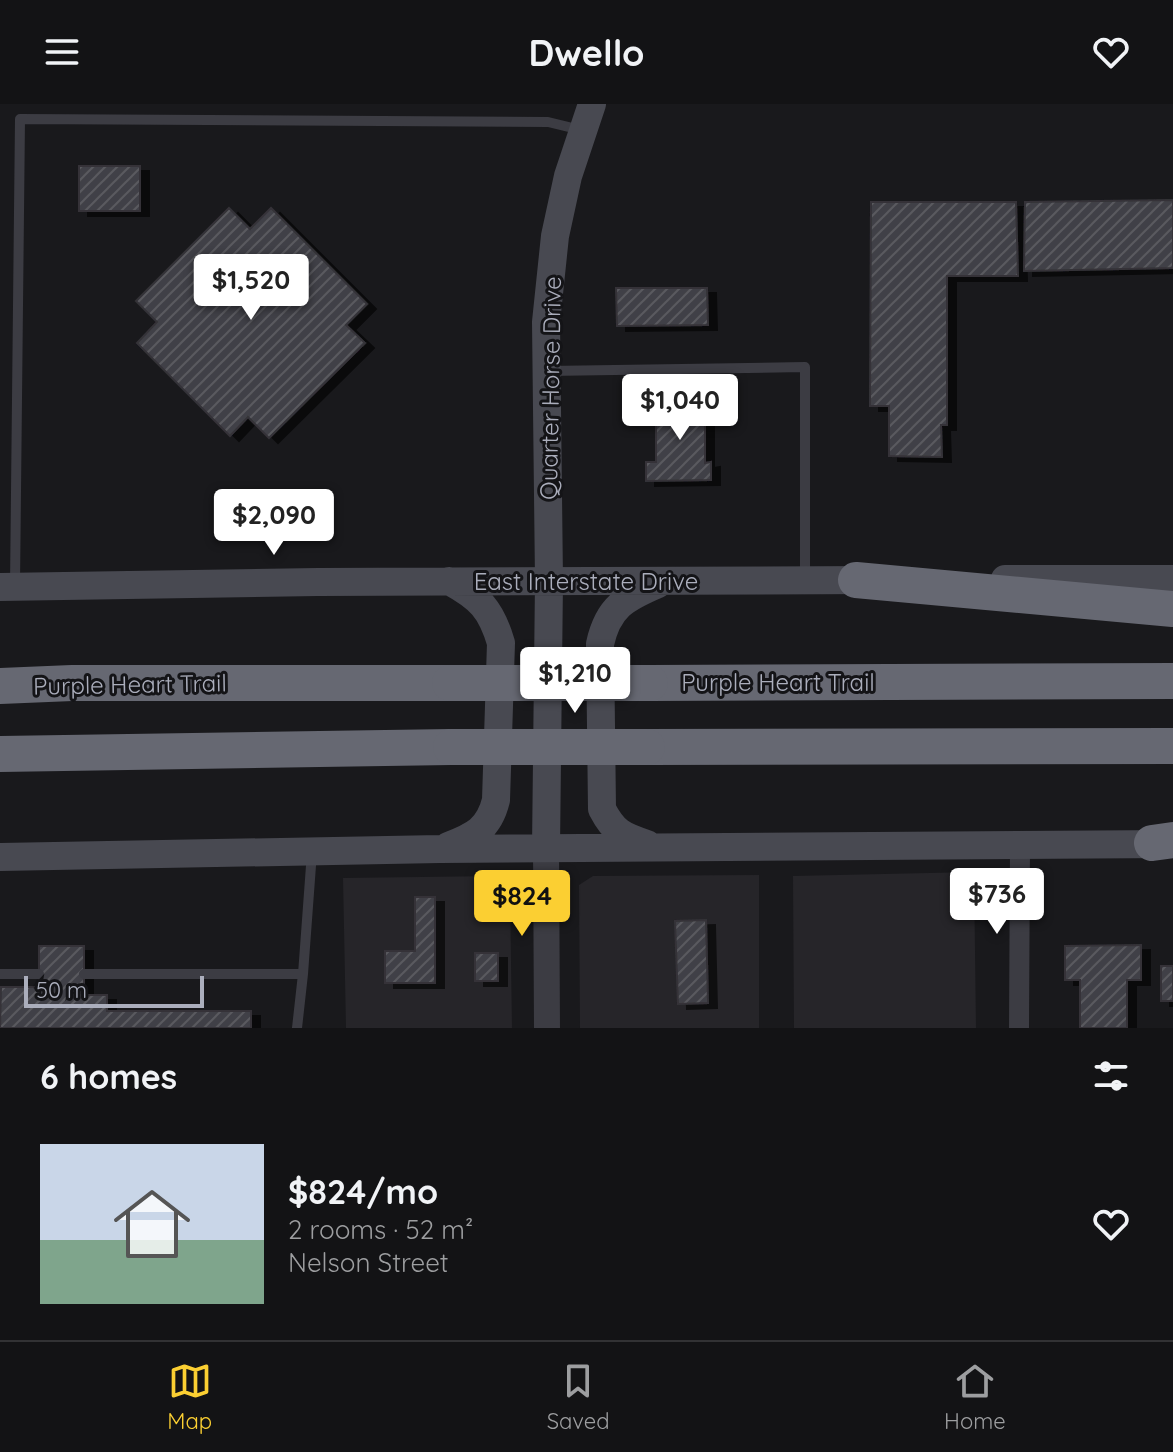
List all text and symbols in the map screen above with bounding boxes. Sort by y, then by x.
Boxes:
icon: menu [40,30,84,74]
text: Dwello [528,30,645,75]
icon: heart [1089,30,1133,74]
pin: $1,520 [186,254,316,322]
text: $1,520 [212,263,290,296]
street label: Quarter Horse Drive [533,276,567,500]
pin: $1,040 [615,374,745,442]
text: $1,040 [640,383,720,416]
pin: $2,090 [209,489,339,557]
text: $2,090 [232,498,316,531]
street label: East Interstate Drive [474,566,698,596]
pin: $1,210 [510,647,640,715]
text: $1,210 [538,656,612,689]
street label: Purple Heart Trail [33,667,227,701]
street label: Purple Heart Trail [681,667,875,697]
pin: $736 [950,868,1044,936]
pin: $824 [475,870,569,938]
text: $736 [968,877,1026,910]
text: $824 [492,879,552,912]
scale bar [24,972,204,1008]
text: 50 m [36,976,87,1004]
icon: filters [1089,1054,1133,1098]
text: 6 homes [40,1055,177,1098]
text: $824/mo [288,1170,438,1213]
icon: home [104,1176,200,1272]
icon: heart [1089,1202,1133,1246]
text: 2 rooms · 52 m² [288,1213,473,1246]
text: Nelson Street [288,1246,449,1279]
tab: Map [167,1359,212,1435]
tab: Saved [547,1359,609,1435]
tab: Home [944,1359,1006,1435]

